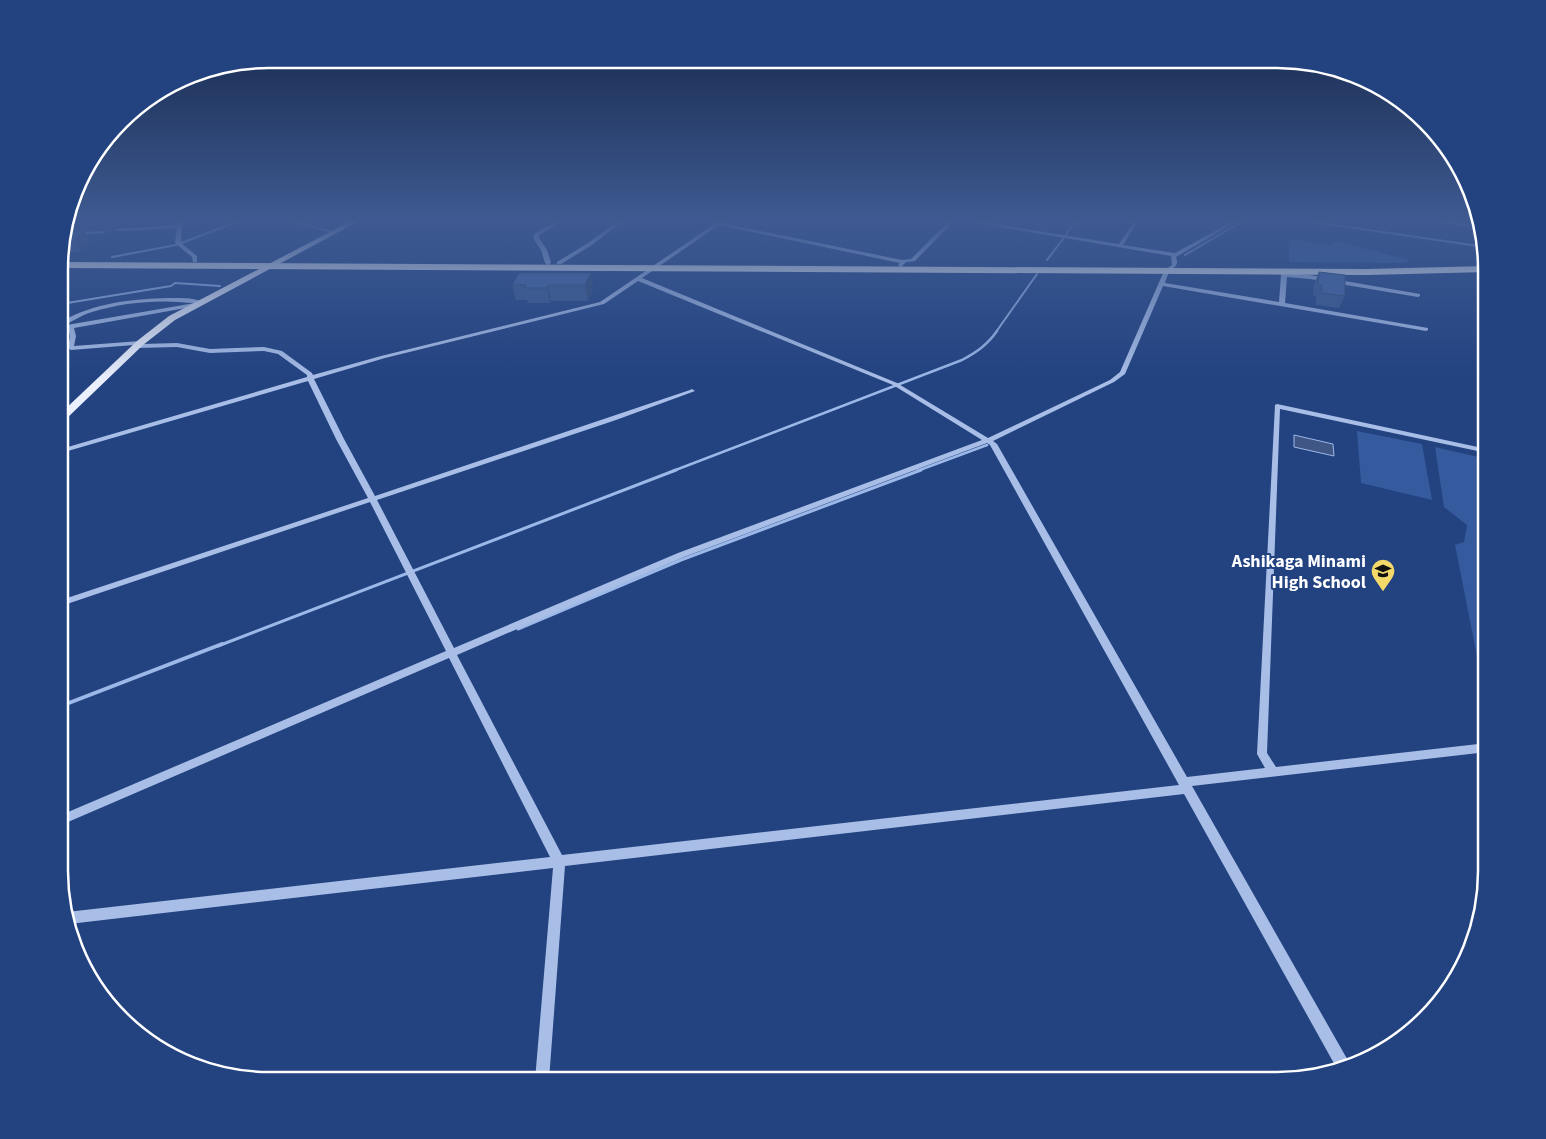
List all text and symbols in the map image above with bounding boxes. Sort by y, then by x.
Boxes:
place label: Ashikaga Minami High School [1231,549,1366,595]
school or university icon: Ashikaga Minami High School [1370,558,1396,592]

